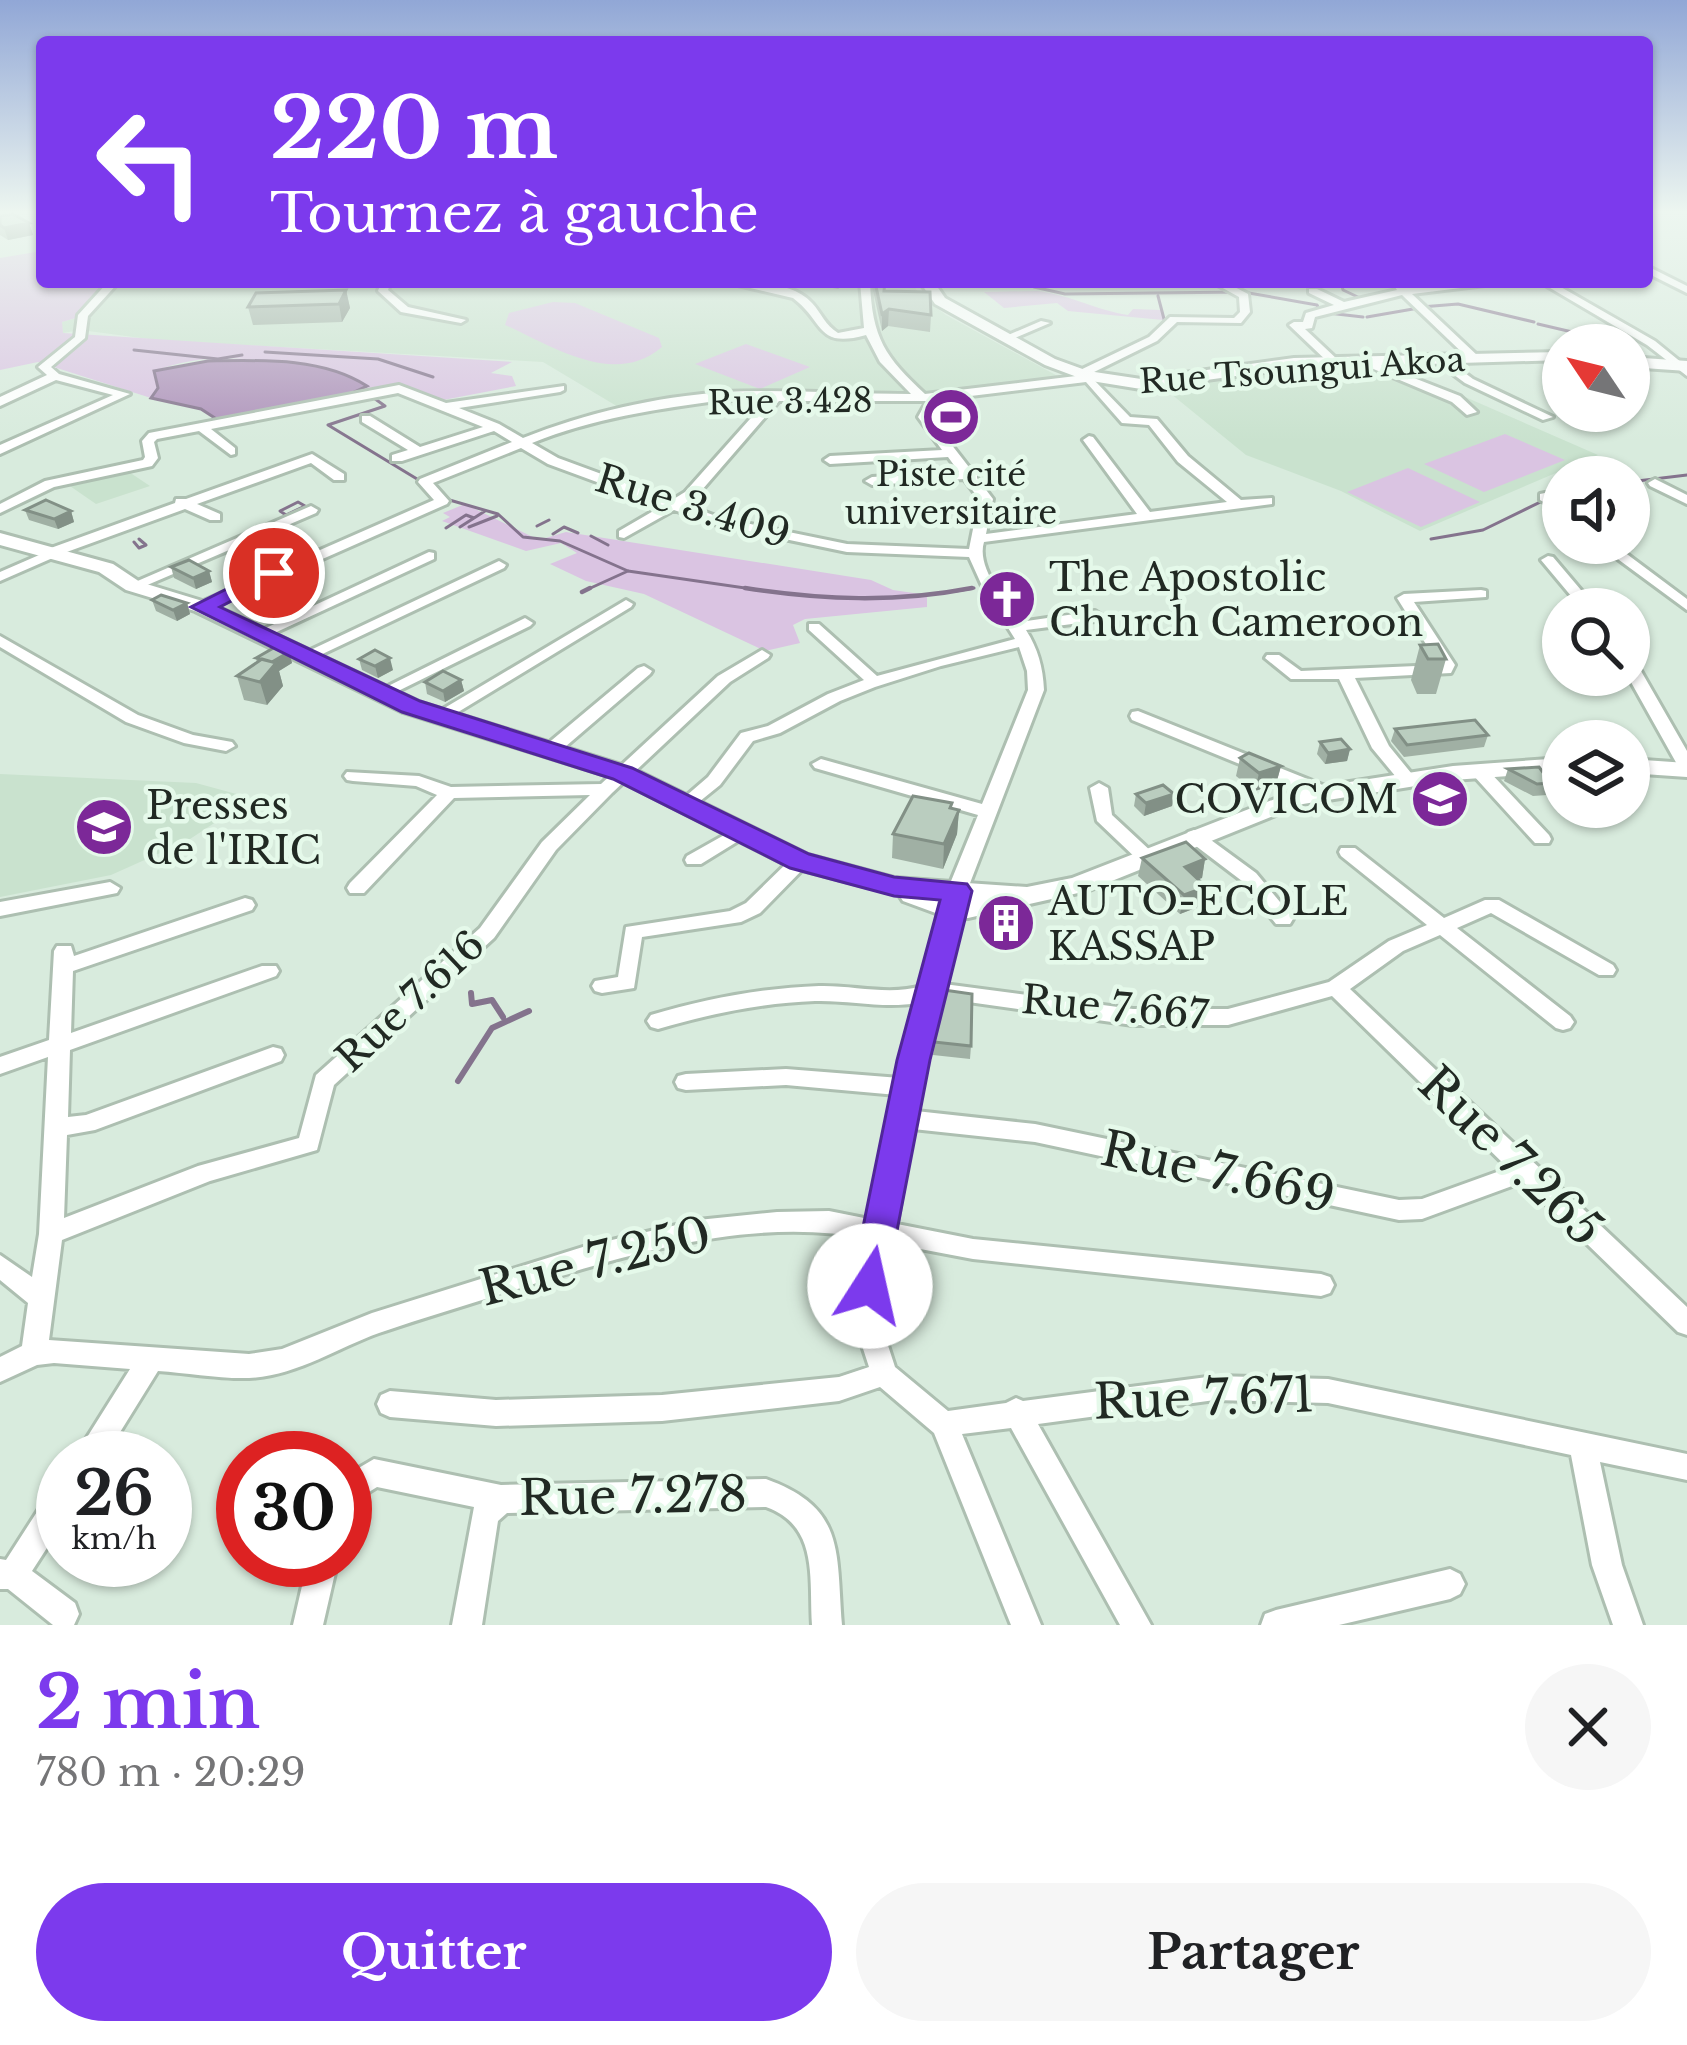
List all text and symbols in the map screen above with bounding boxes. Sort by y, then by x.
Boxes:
text: 220 m [270,77,558,181]
icon: left [72,84,228,240]
text: Tournez à gauche [270,180,759,247]
north arrow [1542,324,1650,432]
map controls [1542,324,1650,828]
street label: Rue Tsoungui Akoa [1138,339,1467,402]
street label: Rue 3.428 [707,380,873,423]
sports icon: Piste cité universitaire [920,386,982,448]
street label: Rue 3.409 [590,454,796,559]
place label: Piste cité universitaire [845,454,1057,533]
button: sound [1542,456,1650,564]
pin [223,522,325,624]
icon: arrive [241,540,307,606]
place label: The Apostolic Church Cameroon [1049,553,1423,647]
church icon: The Apostolic Church Cameroon [976,568,1038,630]
button: search [1542,588,1650,696]
button: layers [1542,720,1650,828]
school or university icon: COVICOM [1409,768,1471,830]
place label: COVICOM [1174,775,1398,824]
place label: Presses de l'IRIC [146,781,321,875]
school or university icon: Presses de l'IRIC [73,796,135,858]
place label: AUTO-ECOLE KASSAP [1047,877,1348,971]
building icon: AUTO-ECOLE KASSAP [975,892,1037,954]
street label: Rue 7.616 [326,920,495,1082]
street label: Rue 7.667 [1020,975,1211,1040]
street label: Rue 7.265 [1406,1054,1616,1258]
street label: Rue 7.669 [1096,1118,1340,1226]
street label: Rue 7.250 [473,1203,717,1319]
position arrow [807,1223,933,1349]
street label: Rue 7.671 [1093,1364,1315,1432]
speed limit sign: 30 [216,1431,372,1587]
text: 26 [74,1457,154,1531]
street label: Rue 7.278 [518,1464,748,1528]
text: km/h [71,1520,157,1557]
text: 2 min [36,1658,260,1747]
button: close [1525,1664,1651,1790]
text: 780 m · 20:29 [36,1748,306,1797]
button: Quitter [36,1883,832,2021]
button: Partager [856,1883,1651,2021]

